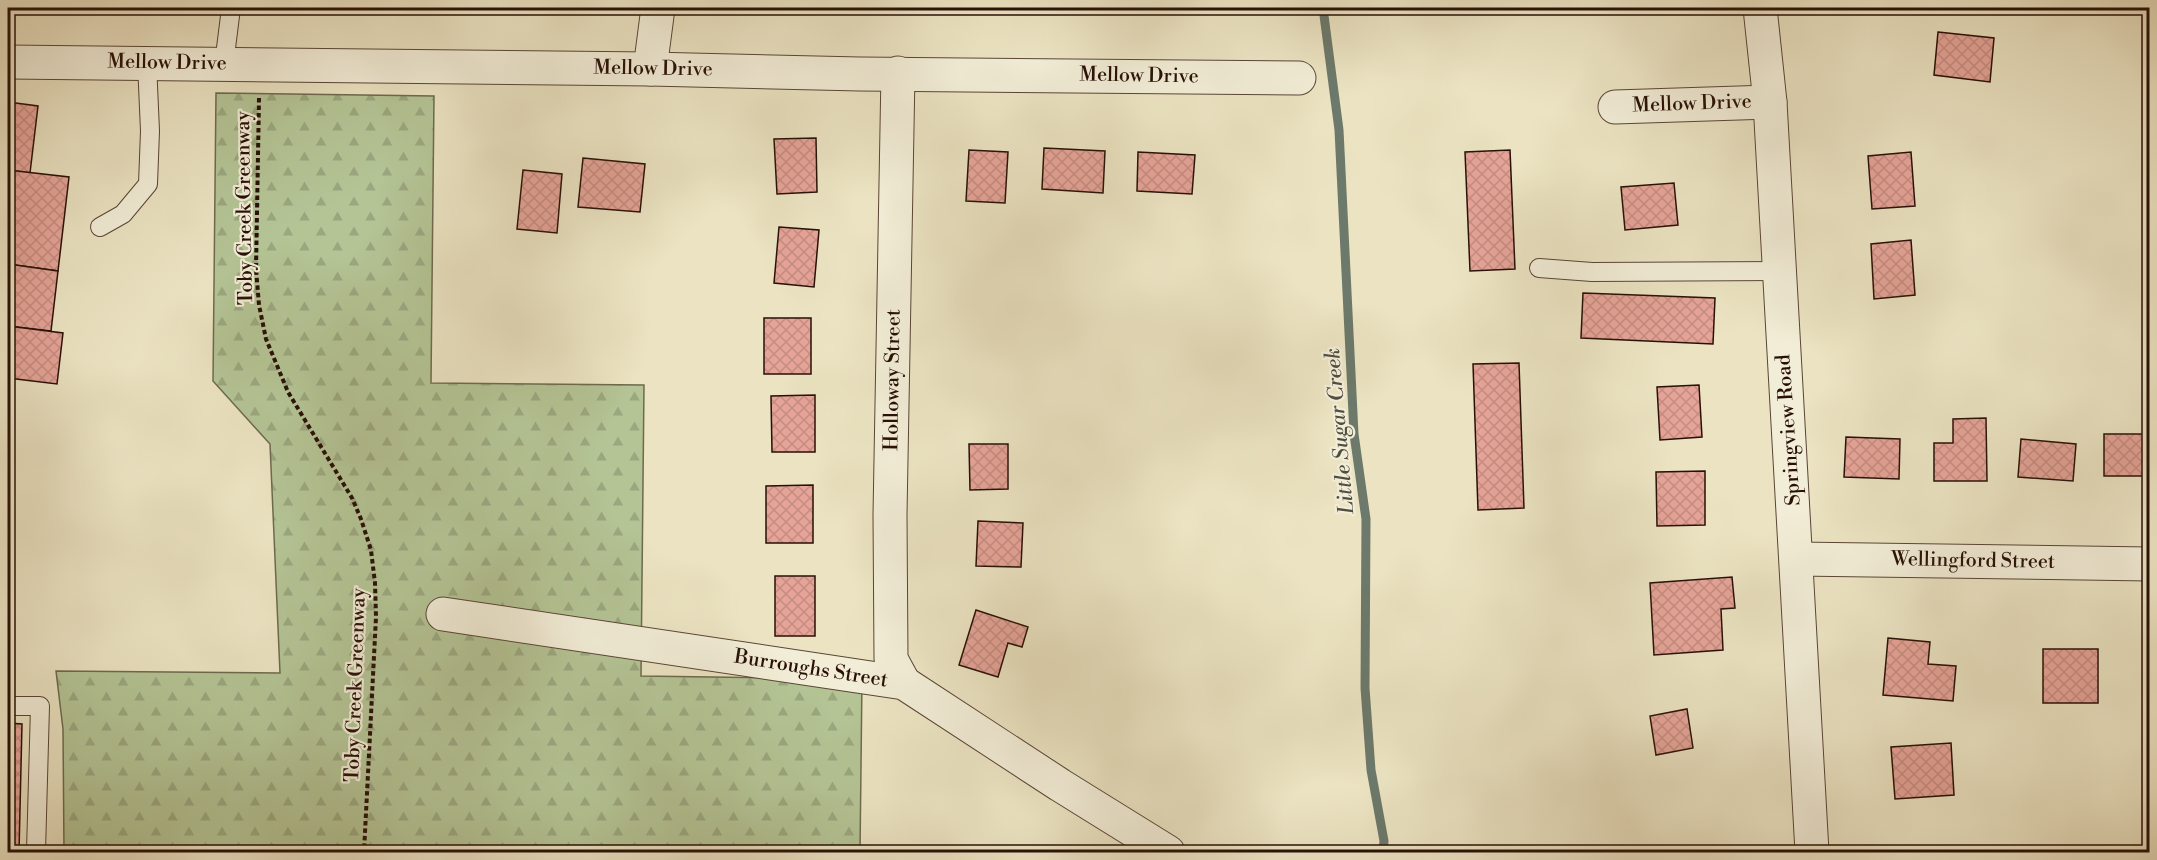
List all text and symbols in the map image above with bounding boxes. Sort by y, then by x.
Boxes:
street label: Mellow Drive [107,49,227,77]
street label: Mellow Drive [593,55,713,83]
street label: Mellow Drive [1079,62,1199,90]
street label: Mellow Drive [1632,89,1752,119]
street label: Toby Creek Greenway [231,110,259,305]
street label: Holloway Street [879,309,907,451]
water label: Little Sugar Creek [1320,347,1360,516]
street label: Springview Road [1771,353,1807,507]
street label: Wellingford Street [1890,547,2055,575]
street label: Toby Creek Greenway [340,587,372,783]
street label: Burroughs Street [731,644,890,693]

